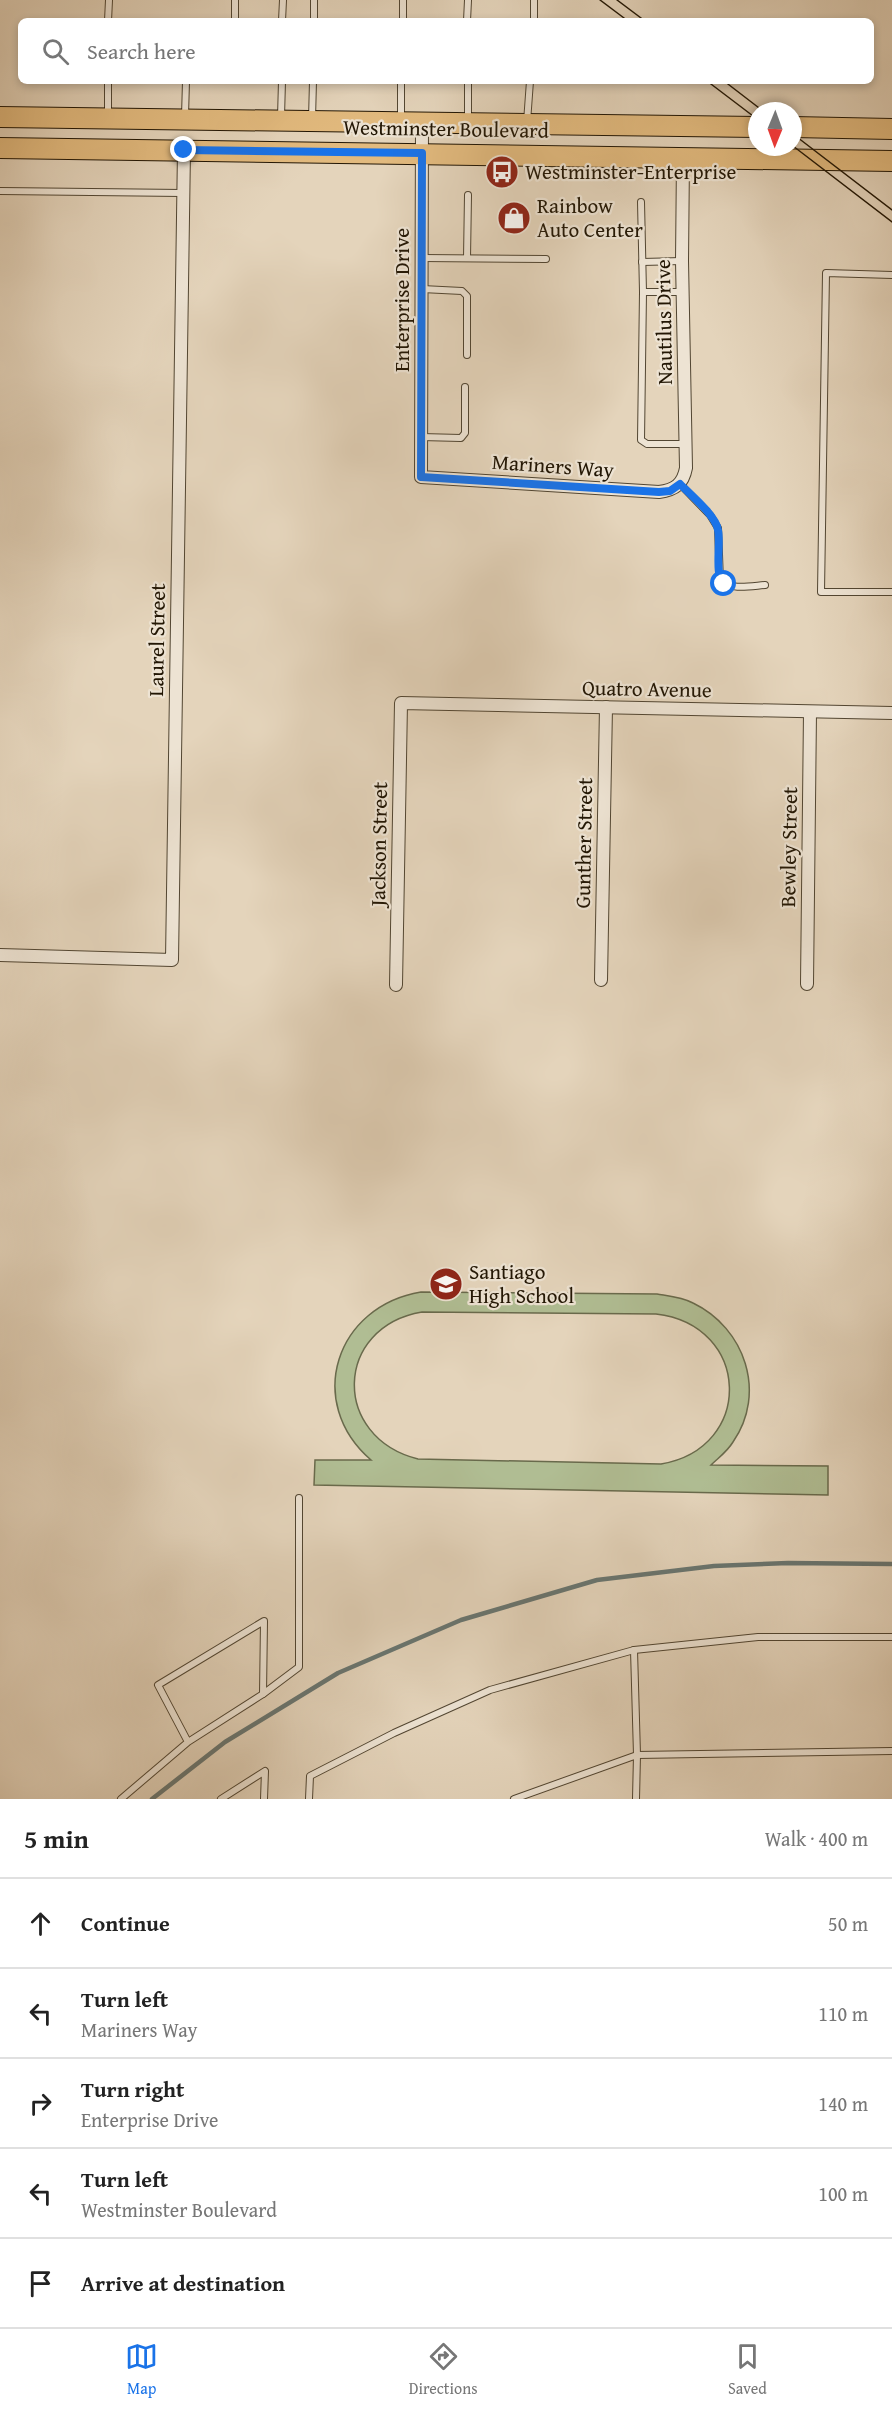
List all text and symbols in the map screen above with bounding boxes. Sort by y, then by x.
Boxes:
search box [18,18,874,84]
icon: search [39,35,72,68]
text: Search here [87,35,196,67]
north arrow [748,102,802,156]
street label: Westminster Boulevard [343,111,550,146]
route end [170,136,196,162]
bus stop icon: Westminster-Enterprise [484,154,520,190]
place label: Westminster-Enterprise [525,156,736,187]
place label: Rainbow Auto Center [537,190,643,245]
shop icon: Rainbow Auto Center [496,200,532,236]
street label: Enterprise Drive [386,228,417,372]
street label: Nautilus Drive [647,259,680,385]
street label: Mariners Way [491,446,616,485]
route start [710,570,736,596]
street label: Laurel Street [140,582,173,697]
street label: Quatro Avenue [582,672,712,705]
street label: Gunther Street [567,777,600,909]
street label: Jackson Street [362,781,395,910]
street label: Bewley Street [772,786,805,908]
place label: Santiago High School [469,1256,574,1311]
school or university icon: Santiago High School [428,1266,464,1302]
text: 5 min [24,1819,89,1858]
text: Walk · 400 m [765,1824,868,1853]
icon: ahead [24,1907,57,1940]
text: Continue [81,1907,170,1939]
text: 50 m [828,1909,868,1938]
text: Turn left [81,1983,168,2015]
icon: left [24,1997,57,2030]
text: 110 m [818,1999,868,2028]
text: Mariners Way [81,2015,198,2044]
text: Turn right [81,2073,184,2105]
icon: right [24,2087,57,2120]
text: 140 m [818,2089,868,2118]
text: Enterprise Drive [81,2105,218,2134]
text: Turn left [81,2163,168,2195]
icon: left [24,2177,57,2210]
text: 100 m [818,2179,868,2208]
text: Westminster Boulevard [81,2195,277,2224]
icon: arrive [24,2267,57,2300]
text: Arrive at destination [81,2267,285,2299]
tab: Map [125,2340,158,2400]
tab: Directions [409,2340,478,2400]
tab: Saved [728,2340,767,2400]

